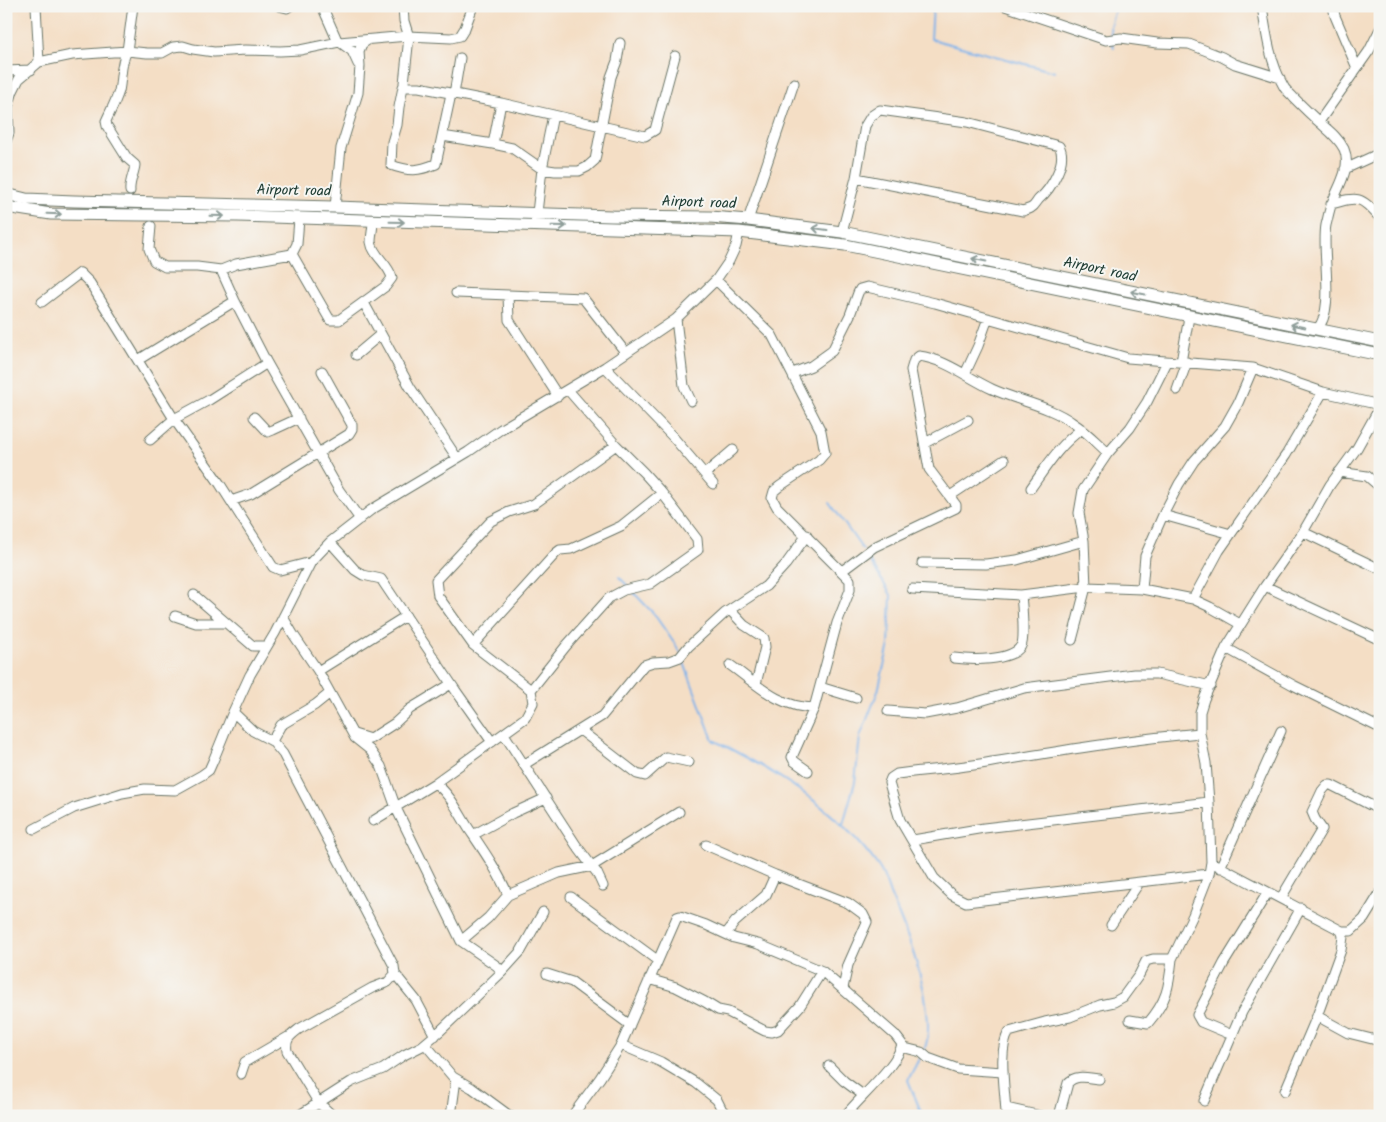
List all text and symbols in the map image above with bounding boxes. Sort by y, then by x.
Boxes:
street label: Airport road [256,178,332,204]
street label: Airport road [661,190,737,216]
one-way arrow [46,209,62,218]
one-way arrow [208,211,225,221]
one-way arrow [388,217,405,227]
one-way arrow [551,221,567,230]
one-way arrow [812,224,828,234]
street label: Airport road [1061,250,1140,290]
one-way arrow [972,255,988,265]
one-way arrow [1131,288,1147,298]
one-way arrow [1290,320,1306,330]

